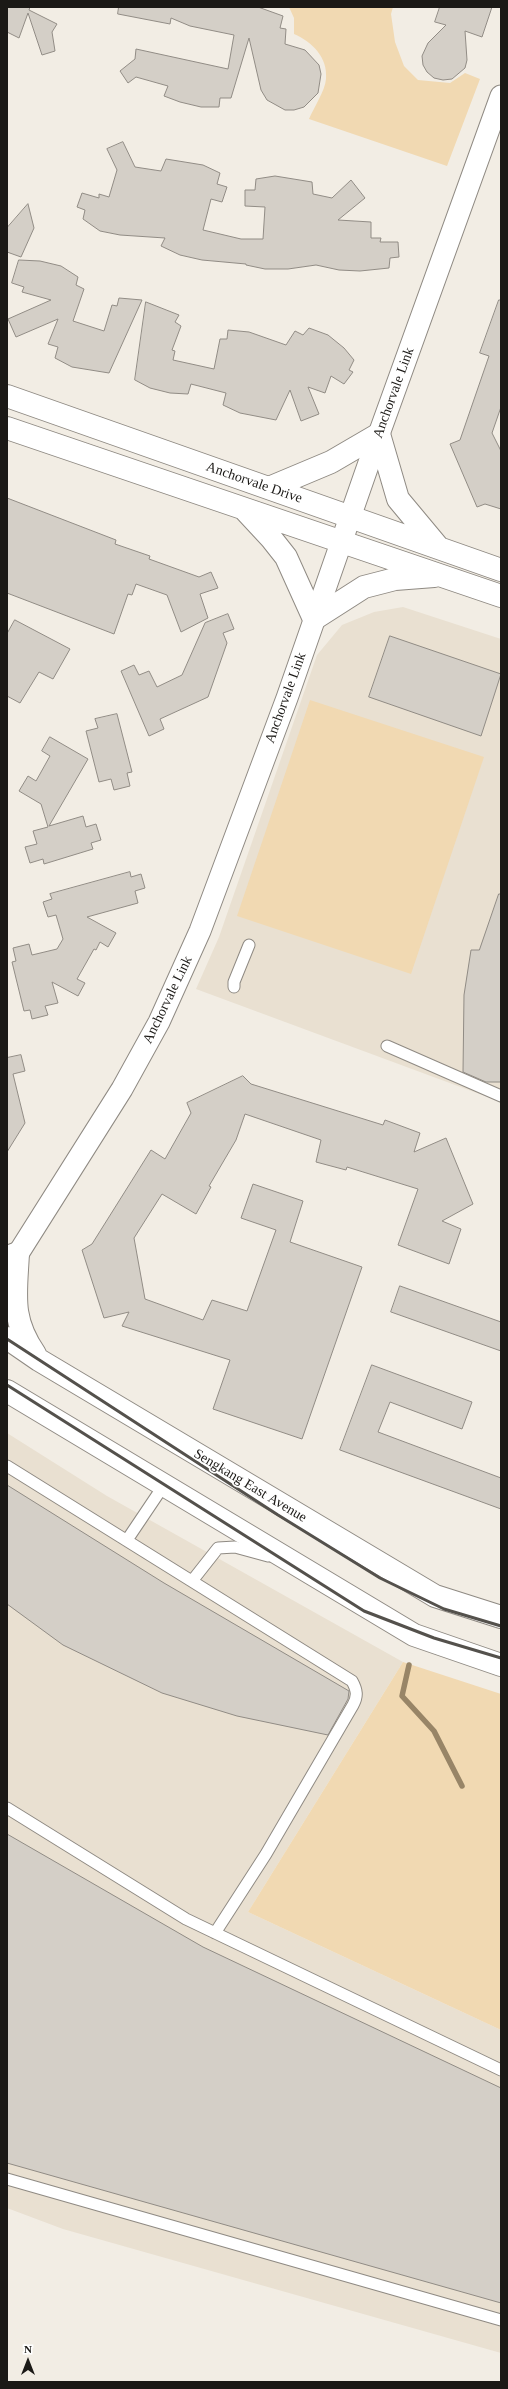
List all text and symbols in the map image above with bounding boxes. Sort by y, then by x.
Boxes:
street label: Anchorvale Link [370,345,418,441]
street label: Anchorvale Drive [204,459,304,507]
street label: Anchorvale Link [262,650,310,746]
street label: Anchorvale Link [140,954,196,1046]
street label: Sengkang East Avenue [190,1446,310,1526]
north arrow [8,2341,48,2381]
text: N [24,2343,32,2355]

